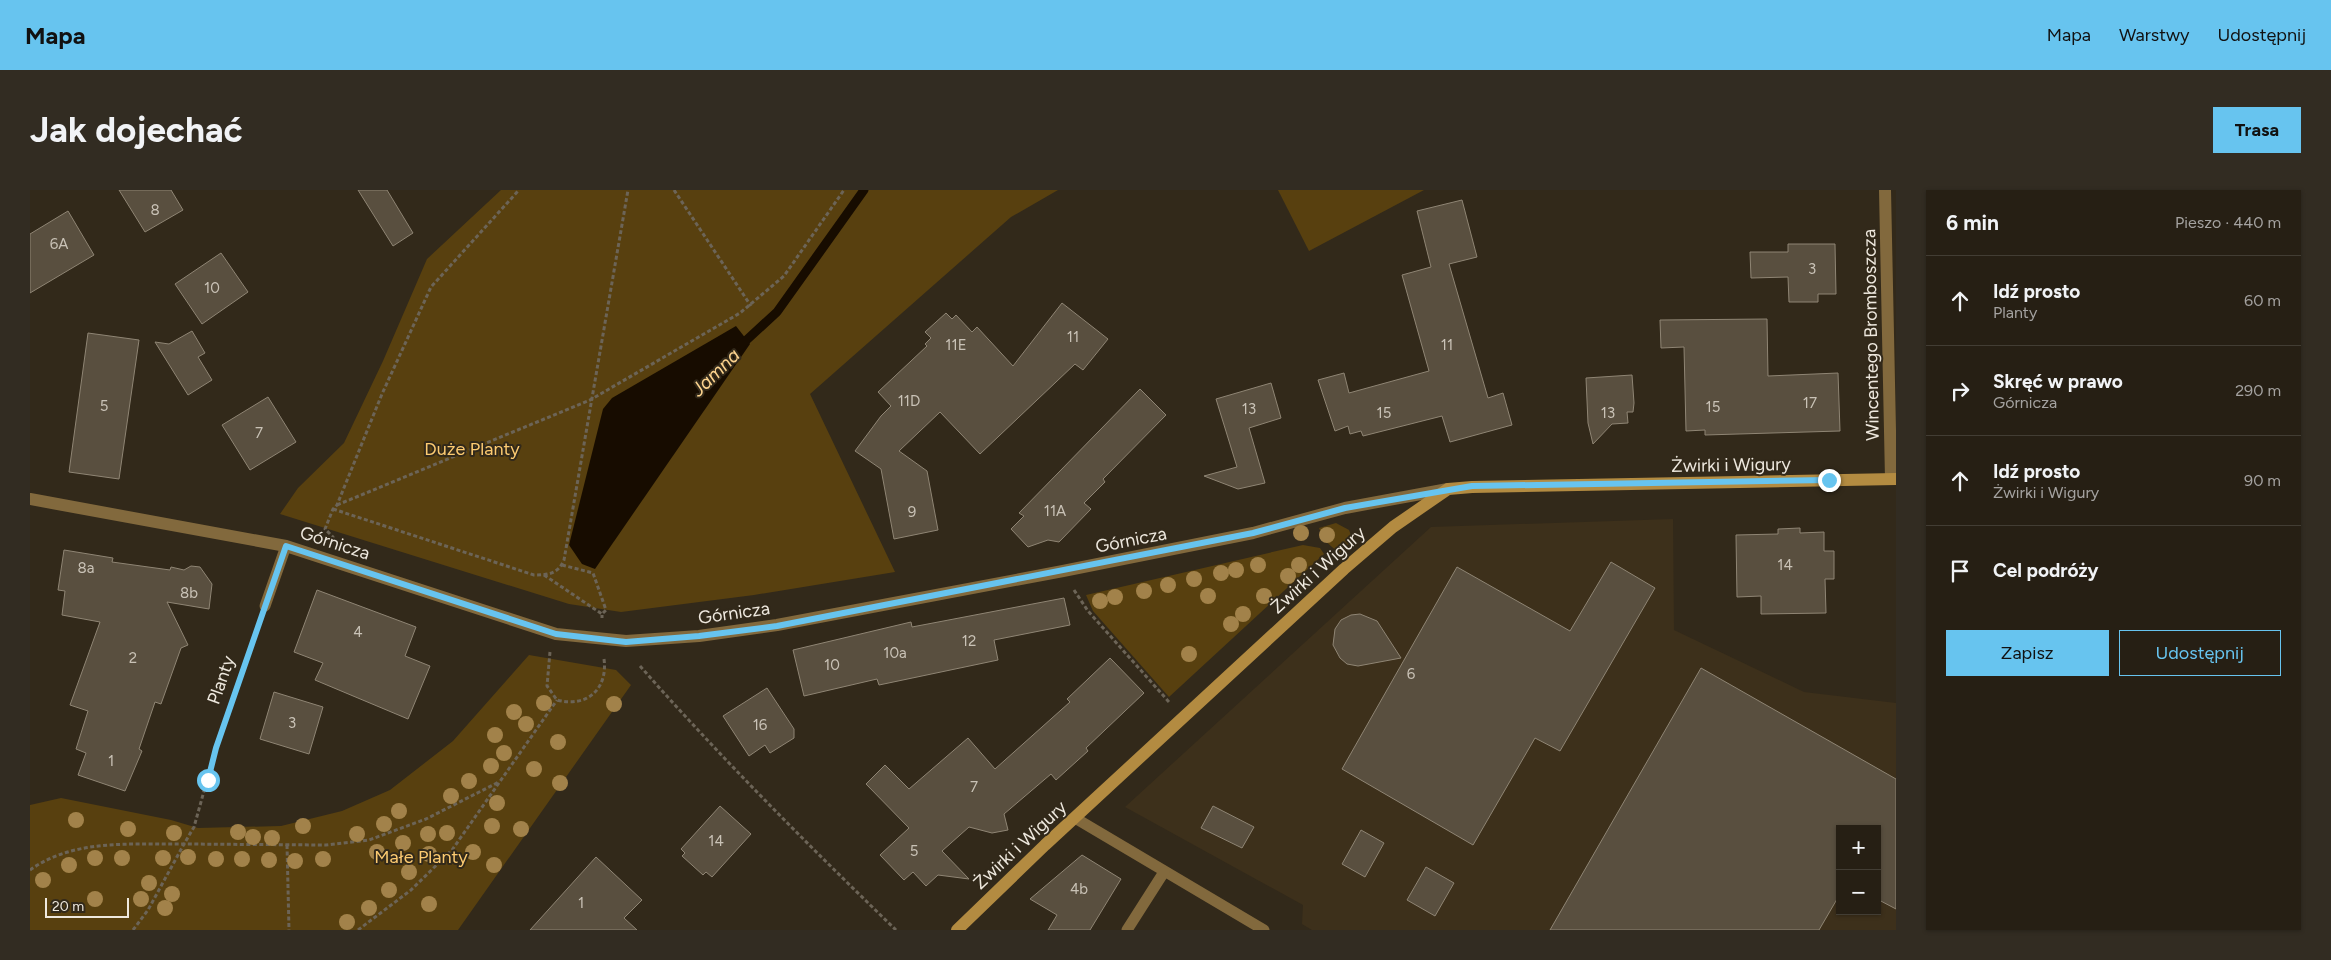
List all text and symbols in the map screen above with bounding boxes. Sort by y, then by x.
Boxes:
text: Mapa [25,21,86,50]
text: Mapa [2047,24,2091,46]
text: Warstwy [2119,24,2190,46]
text: Udostępnij [2218,24,2306,46]
button: Trasa [2213,107,2301,153]
text: Jak dojechać [30,109,243,151]
house number: 8 [150,201,160,219]
text: 6 min [1946,210,1999,235]
text: Pieszo · 440 m [2175,213,2281,232]
street label: Wincentego Bromboszcza [1858,229,1884,441]
house number: 6A [50,235,68,253]
house number: 3 [1808,260,1816,278]
house number: 10 [204,279,220,297]
text: Idź prosto [1993,280,2080,303]
icon: ahead [1946,287,1974,315]
text: 60 m [2244,291,2281,310]
text: Planty [1993,303,2037,322]
house number: 11 [1067,328,1079,346]
house number: 11E [945,336,967,354]
house number: 11 [1441,336,1453,354]
water label: Jamna [685,344,745,402]
text: Skręć w prawo [1993,370,2123,393]
icon: right [1946,377,1974,405]
text: 290 m [2235,381,2281,400]
house number: 11D [898,392,920,410]
text: Górnicza [1993,393,2057,412]
house number: 17 [1803,394,1817,412]
house number: 5 [100,397,108,415]
house number: 15 [1706,398,1720,416]
house number: 13 [1242,400,1256,418]
house number: 15 [1377,404,1391,422]
house number: 13 [1601,404,1615,422]
house number: 7 [255,424,263,442]
park label: Duże Planty [424,438,520,460]
street label: Żwirki i Wigury [1671,453,1791,477]
text: Idź prosto [1993,460,2080,483]
icon: ahead [1946,467,1974,495]
route end [1818,469,1841,492]
text: 90 m [2244,471,2281,490]
text: Żwirki i Wigury [1993,483,2099,502]
house number: 11A [1044,502,1066,520]
house number: 9 [908,503,916,521]
street label: Górnicza [297,521,373,565]
street label: Żwirki i Wigury [1266,521,1370,618]
street label: Górnicza [1093,522,1169,558]
house number: 14 [1777,556,1793,574]
icon: arrive [1946,557,1974,585]
house number: 8a [78,559,94,577]
text: Cel podróży [1993,559,2099,582]
house number: 8b [180,584,198,602]
street label: Górnicza [697,597,771,629]
house number: 4 [353,623,363,641]
button: Zapisz [1946,630,2109,676]
button: Udostępnij [2119,630,2281,676]
house number: 12 [962,632,976,650]
house number: 10a [883,644,907,662]
house number: 2 [129,649,137,667]
street label: Planty [202,652,240,707]
house number: 10 [824,656,840,674]
house number: 6 [1407,665,1416,683]
house number: 3 [288,714,296,732]
house number: 16 [753,716,768,734]
house number: 1 [108,752,114,770]
route start [197,769,220,792]
house number: 7 [970,778,978,796]
street label: Żwirki i Wigury [969,796,1072,894]
map controls [1836,825,1881,915]
button: + [1836,825,1881,870]
house number: 14 [708,832,724,850]
house number: 5 [910,842,918,860]
park label: Małe Planty [374,846,468,868]
button: − [1836,870,1881,915]
house number: 4b [1070,880,1088,898]
house number: 1 [578,894,584,912]
scale bar [45,895,129,918]
text: 20 m [52,898,84,915]

